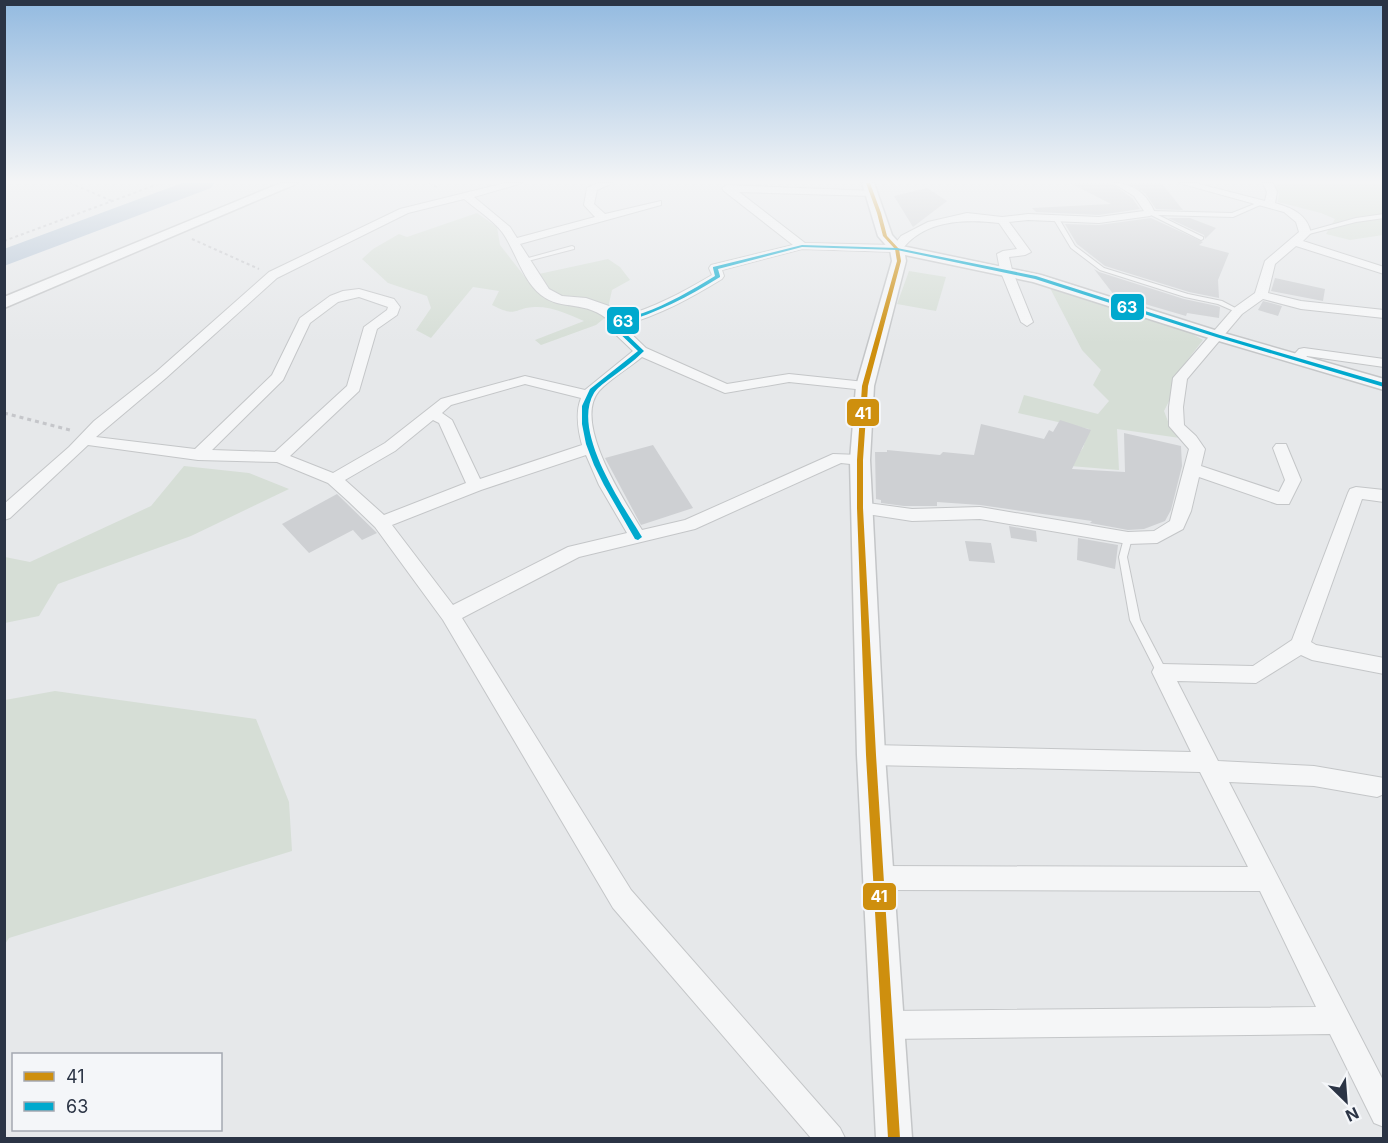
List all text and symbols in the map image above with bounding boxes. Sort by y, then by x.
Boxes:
line badge: 63 [1110,293,1145,321]
text: 63 [1117,297,1137,317]
line badge: 63 [606,306,640,335]
text: 63 [613,311,633,331]
line badge: 41 [846,398,880,427]
text: 41 [854,403,872,423]
line badge: 41 [862,882,897,911]
text: 41 [870,886,888,906]
legend [12,1053,222,1131]
text: 41 [66,1066,85,1087]
north arrow [1316,1071,1376,1131]
text: 63 [66,1096,88,1117]
text: N [1343,1103,1362,1126]

